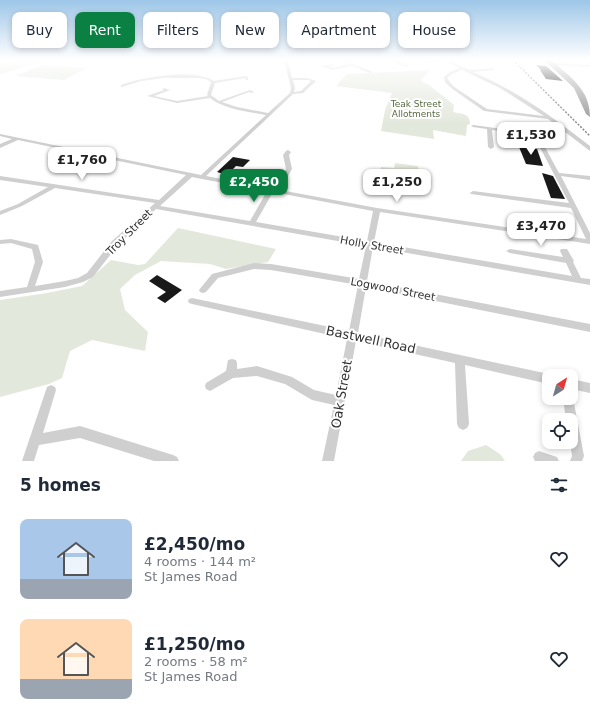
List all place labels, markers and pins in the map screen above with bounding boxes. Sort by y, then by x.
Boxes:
pin: £1,530 [498,122,564,156]
pin: £1,760 [49,147,115,181]
pin: £2,450 [221,169,287,203]
pin: £1,250 [364,169,430,203]
pin: £3,470 [508,213,574,247]

